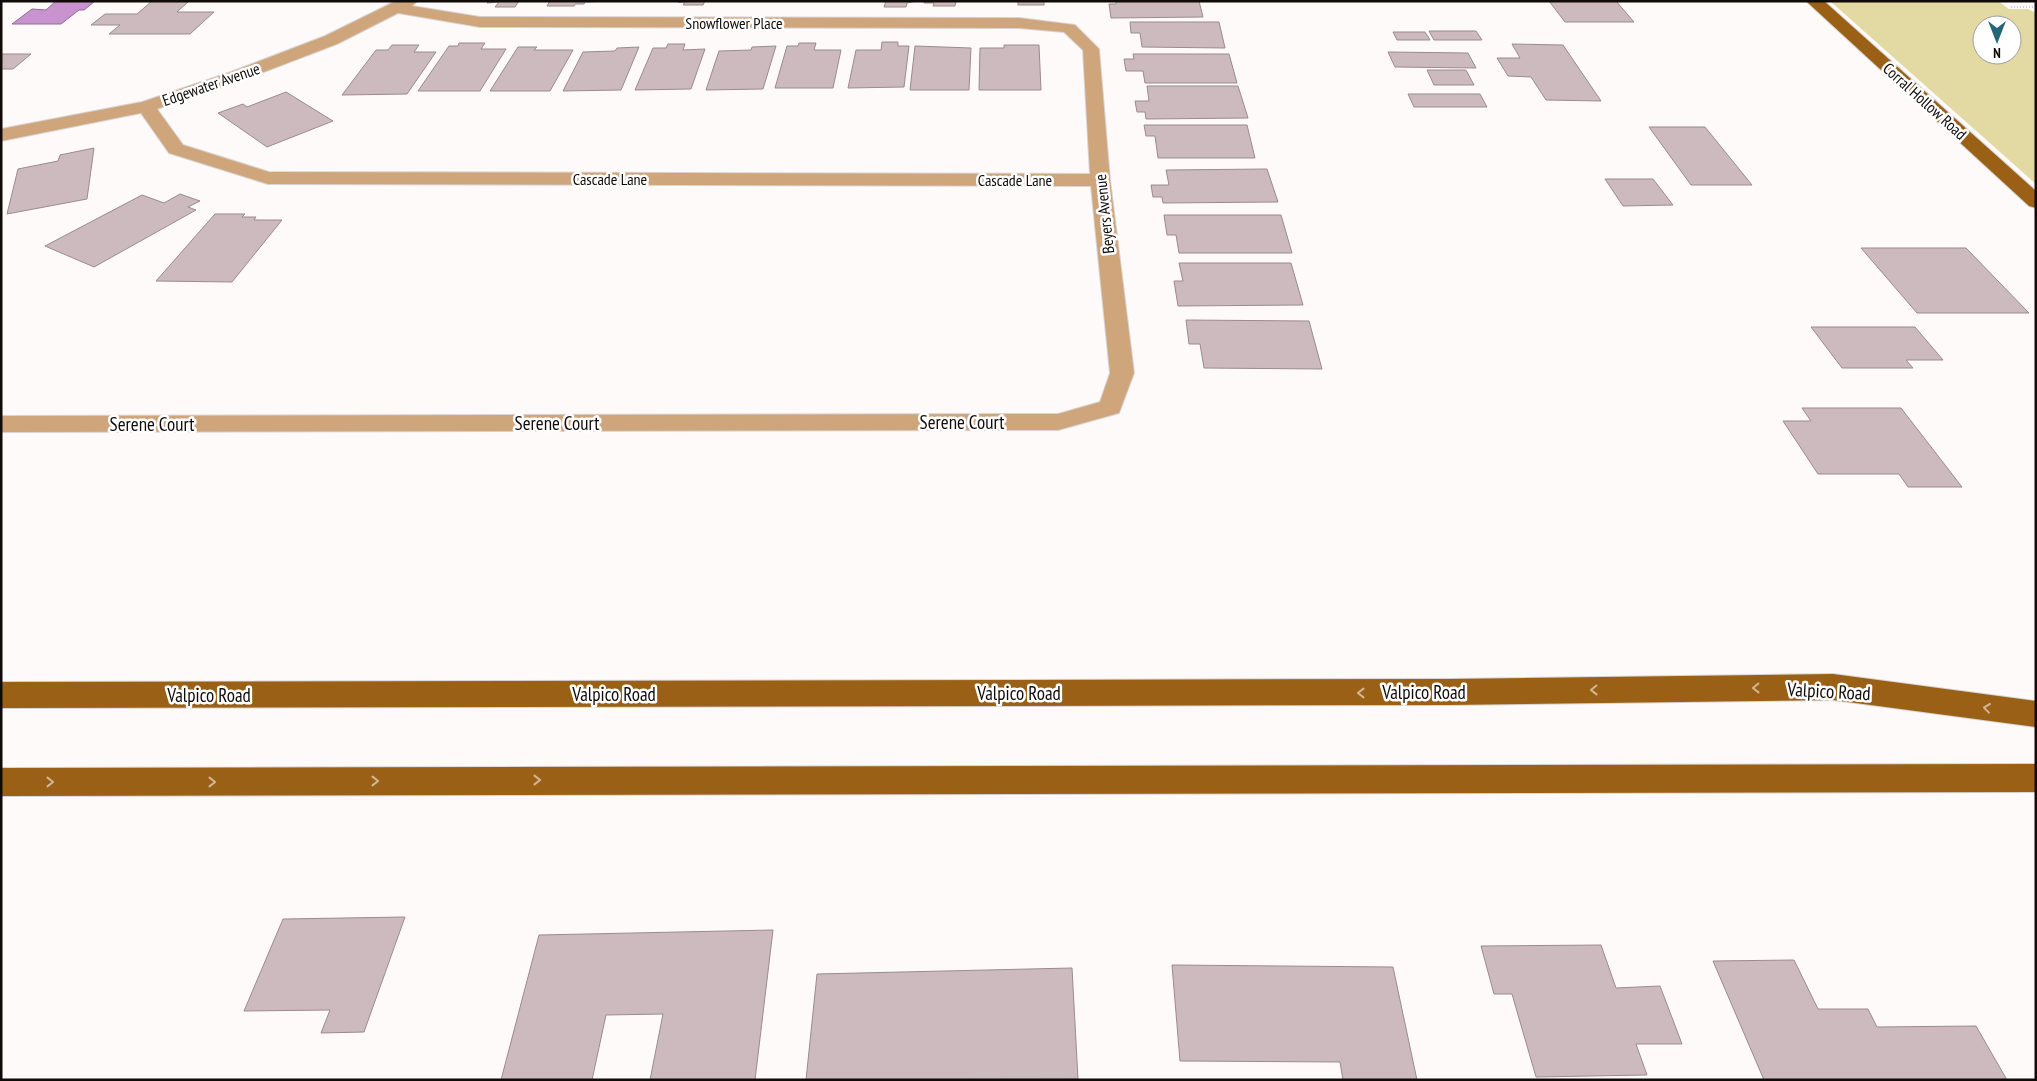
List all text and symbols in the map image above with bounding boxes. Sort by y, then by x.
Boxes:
street label: Snowflower Place [685,13,783,33]
north arrow [1972,15,2022,65]
text: N [1993,44,2001,62]
street label: Edgewater Avenue [160,58,262,110]
street label: Corral Hollow Road [1879,58,1971,144]
street label: Cascade Lane [573,169,647,189]
street label: Cascade Lane [978,170,1052,190]
street label: Beyers Avenue [1090,173,1118,255]
street label: Serene Court [920,410,1005,434]
street label: Serene Court [515,411,600,435]
street label: Serene Court [110,412,195,436]
street label: Valpico Road [1786,677,1871,705]
street label: Valpico Road [1381,680,1466,704]
street label: Valpico Road [976,681,1061,705]
street label: Valpico Road [571,682,656,706]
street label: Valpico Road [166,683,251,707]
one-way arrow [1752,683,1760,693]
one-way arrow [1590,685,1598,696]
one-way arrow [1357,688,1365,698]
one-way arrow [1983,703,1991,714]
one-way arrow [534,775,542,785]
one-way arrow [372,776,379,786]
one-way arrow [46,777,54,787]
one-way arrow [209,777,217,787]

